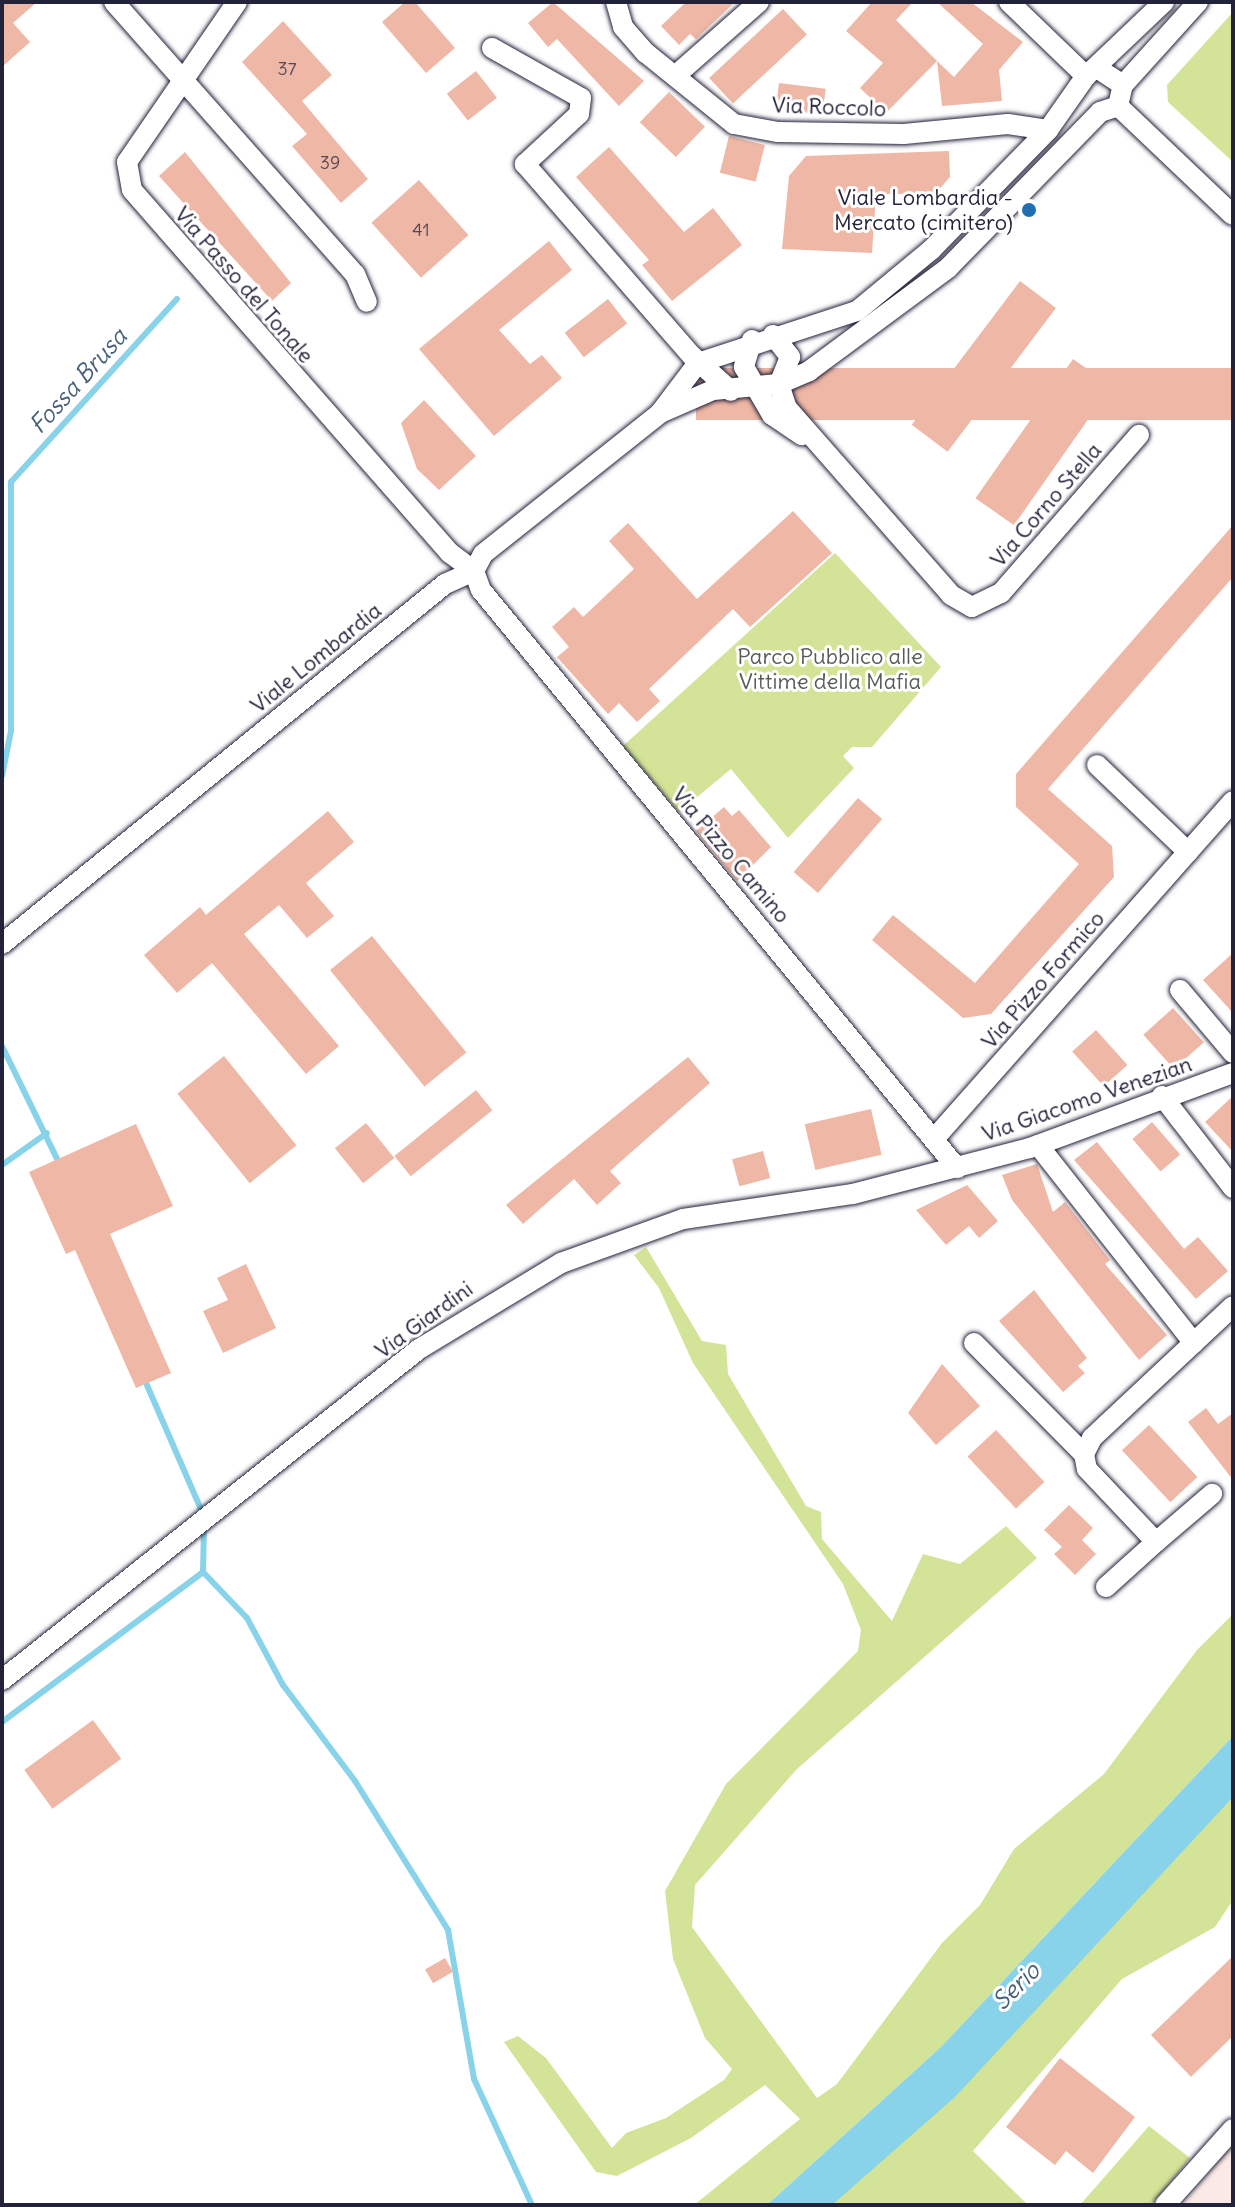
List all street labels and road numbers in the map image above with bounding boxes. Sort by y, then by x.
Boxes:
street label: Via Roccolo [771,92,887,122]
street label: Via Passo del Tonale [169,201,319,369]
street label: Via Corno Stella [985,438,1107,572]
street label: Viale Lombardia [245,597,387,719]
street label: Via Pizzo Camino [666,782,796,928]
street label: Via Pizzo Formico [976,906,1110,1054]
street label: Via Giacomo Venezian [979,1051,1195,1147]
street label: Via Giardini [370,1276,478,1364]

